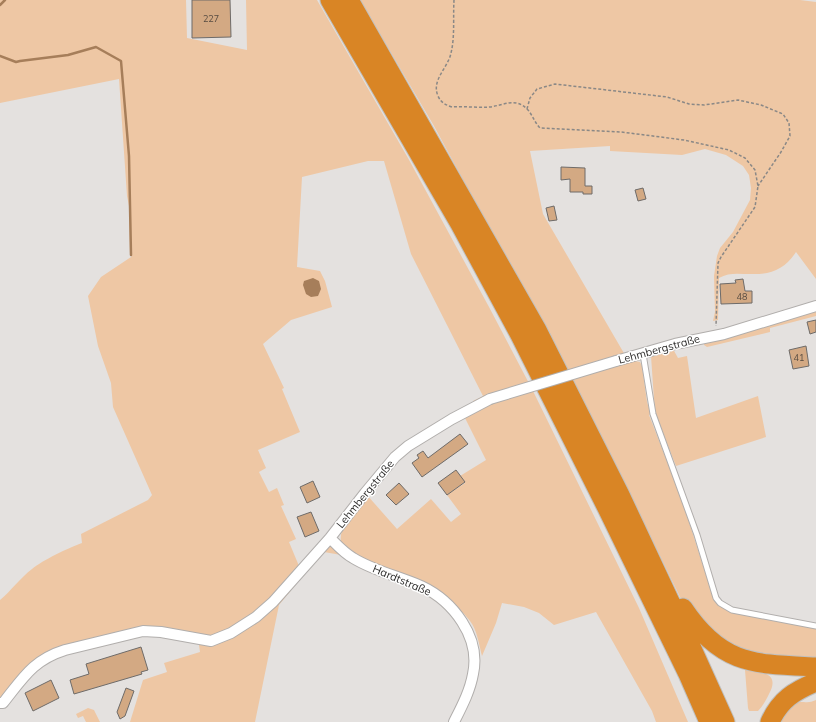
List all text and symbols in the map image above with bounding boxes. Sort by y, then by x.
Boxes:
house number: 227 [203,13,219,24]
house number: 48 [737,291,747,302]
street label: Lehmbergstraße [617,331,701,367]
house number: 41 [794,352,804,363]
street label: Lehmbergstraße [333,457,397,531]
street label: Hardtstraße [371,561,433,599]

